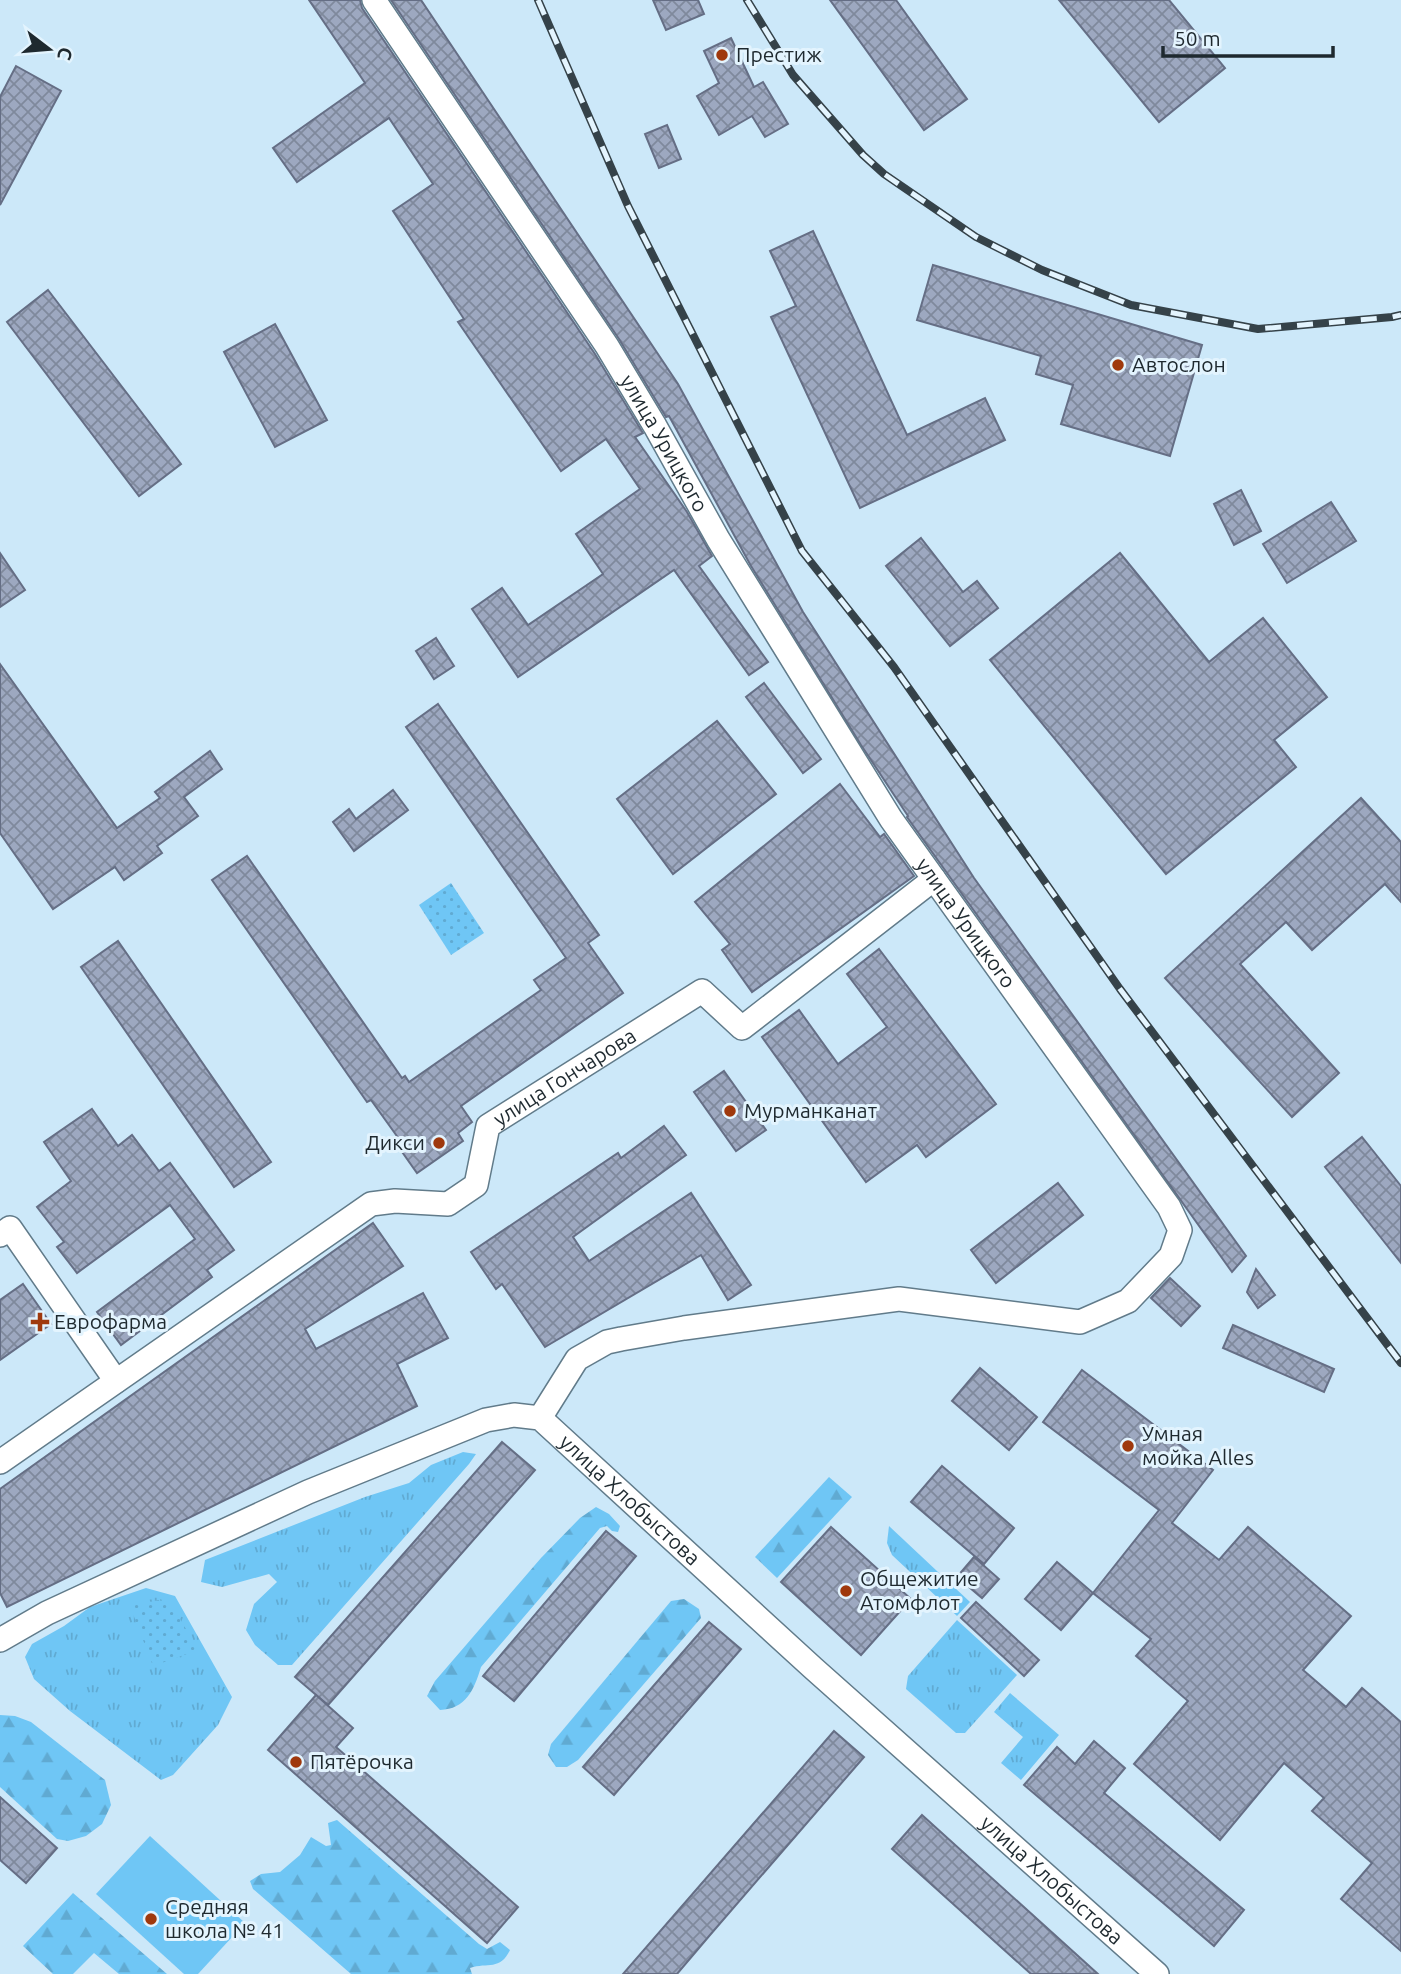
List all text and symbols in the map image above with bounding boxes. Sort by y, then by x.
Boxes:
north arrow [14,14,84,84]
scale bar [1163,14,1333,58]
text: 50 m [1174,26,1221,50]
place label: Престиж [736,42,822,66]
text: С [53,45,78,63]
marker: Престиж [714,47,730,63]
place label: Автослон [1132,352,1226,376]
marker: Автослон [1110,357,1126,373]
street label: улица Урицкого [616,370,713,516]
street label: улица Урицкого [912,853,1021,992]
street label: улица Гончарова [488,1023,640,1131]
place label: Мурманканат [744,1098,878,1122]
marker: Мурманканат [722,1103,738,1119]
place label: Дикси [365,1130,425,1154]
marker: Дикси [431,1135,447,1151]
place label: Еврофарма [54,1309,167,1333]
marker: Еврофарма [32,1314,48,1330]
place label: Умная мойка Alles [1142,1421,1254,1469]
street label: улица Хлобыстова [555,1429,706,1570]
marker: Умная мойка Alles [1120,1438,1136,1454]
place label: Общежитие Атомфлот [860,1566,979,1614]
marker: Общежитие Атомфлот [838,1583,854,1599]
place label: Пятёрочка [310,1749,414,1773]
marker: Пятёрочка [288,1754,304,1770]
street label: улица Хлобыстова [976,1810,1128,1949]
place label: Средняя школа № 41 [165,1894,284,1942]
marker: Средняя школа № 41 [143,1911,159,1927]

